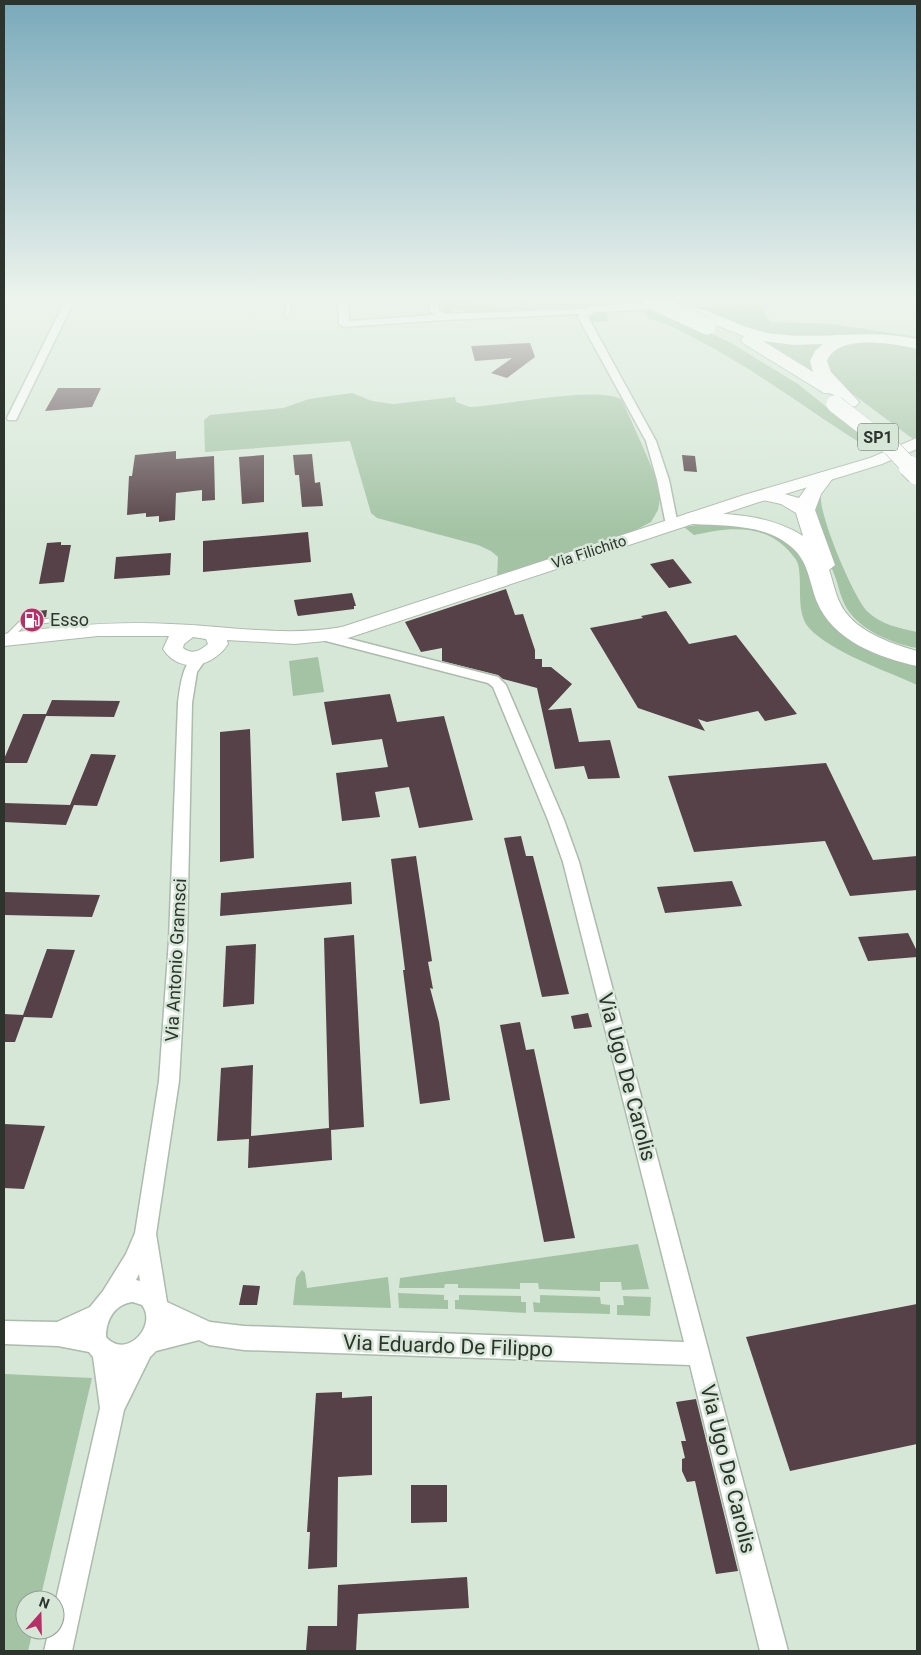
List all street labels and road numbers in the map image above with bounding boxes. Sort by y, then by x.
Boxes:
road number: SP1 [858,424,898,451]
street label: Via Filichito [549,531,629,573]
street label: Via Antonio Gramsci [161,878,190,1042]
street label: Via Ugo De Carolis [593,990,661,1164]
street label: Via Eduardo De Filippo [343,1330,554,1362]
street label: Via Ugo De Carolis [695,1382,761,1556]

